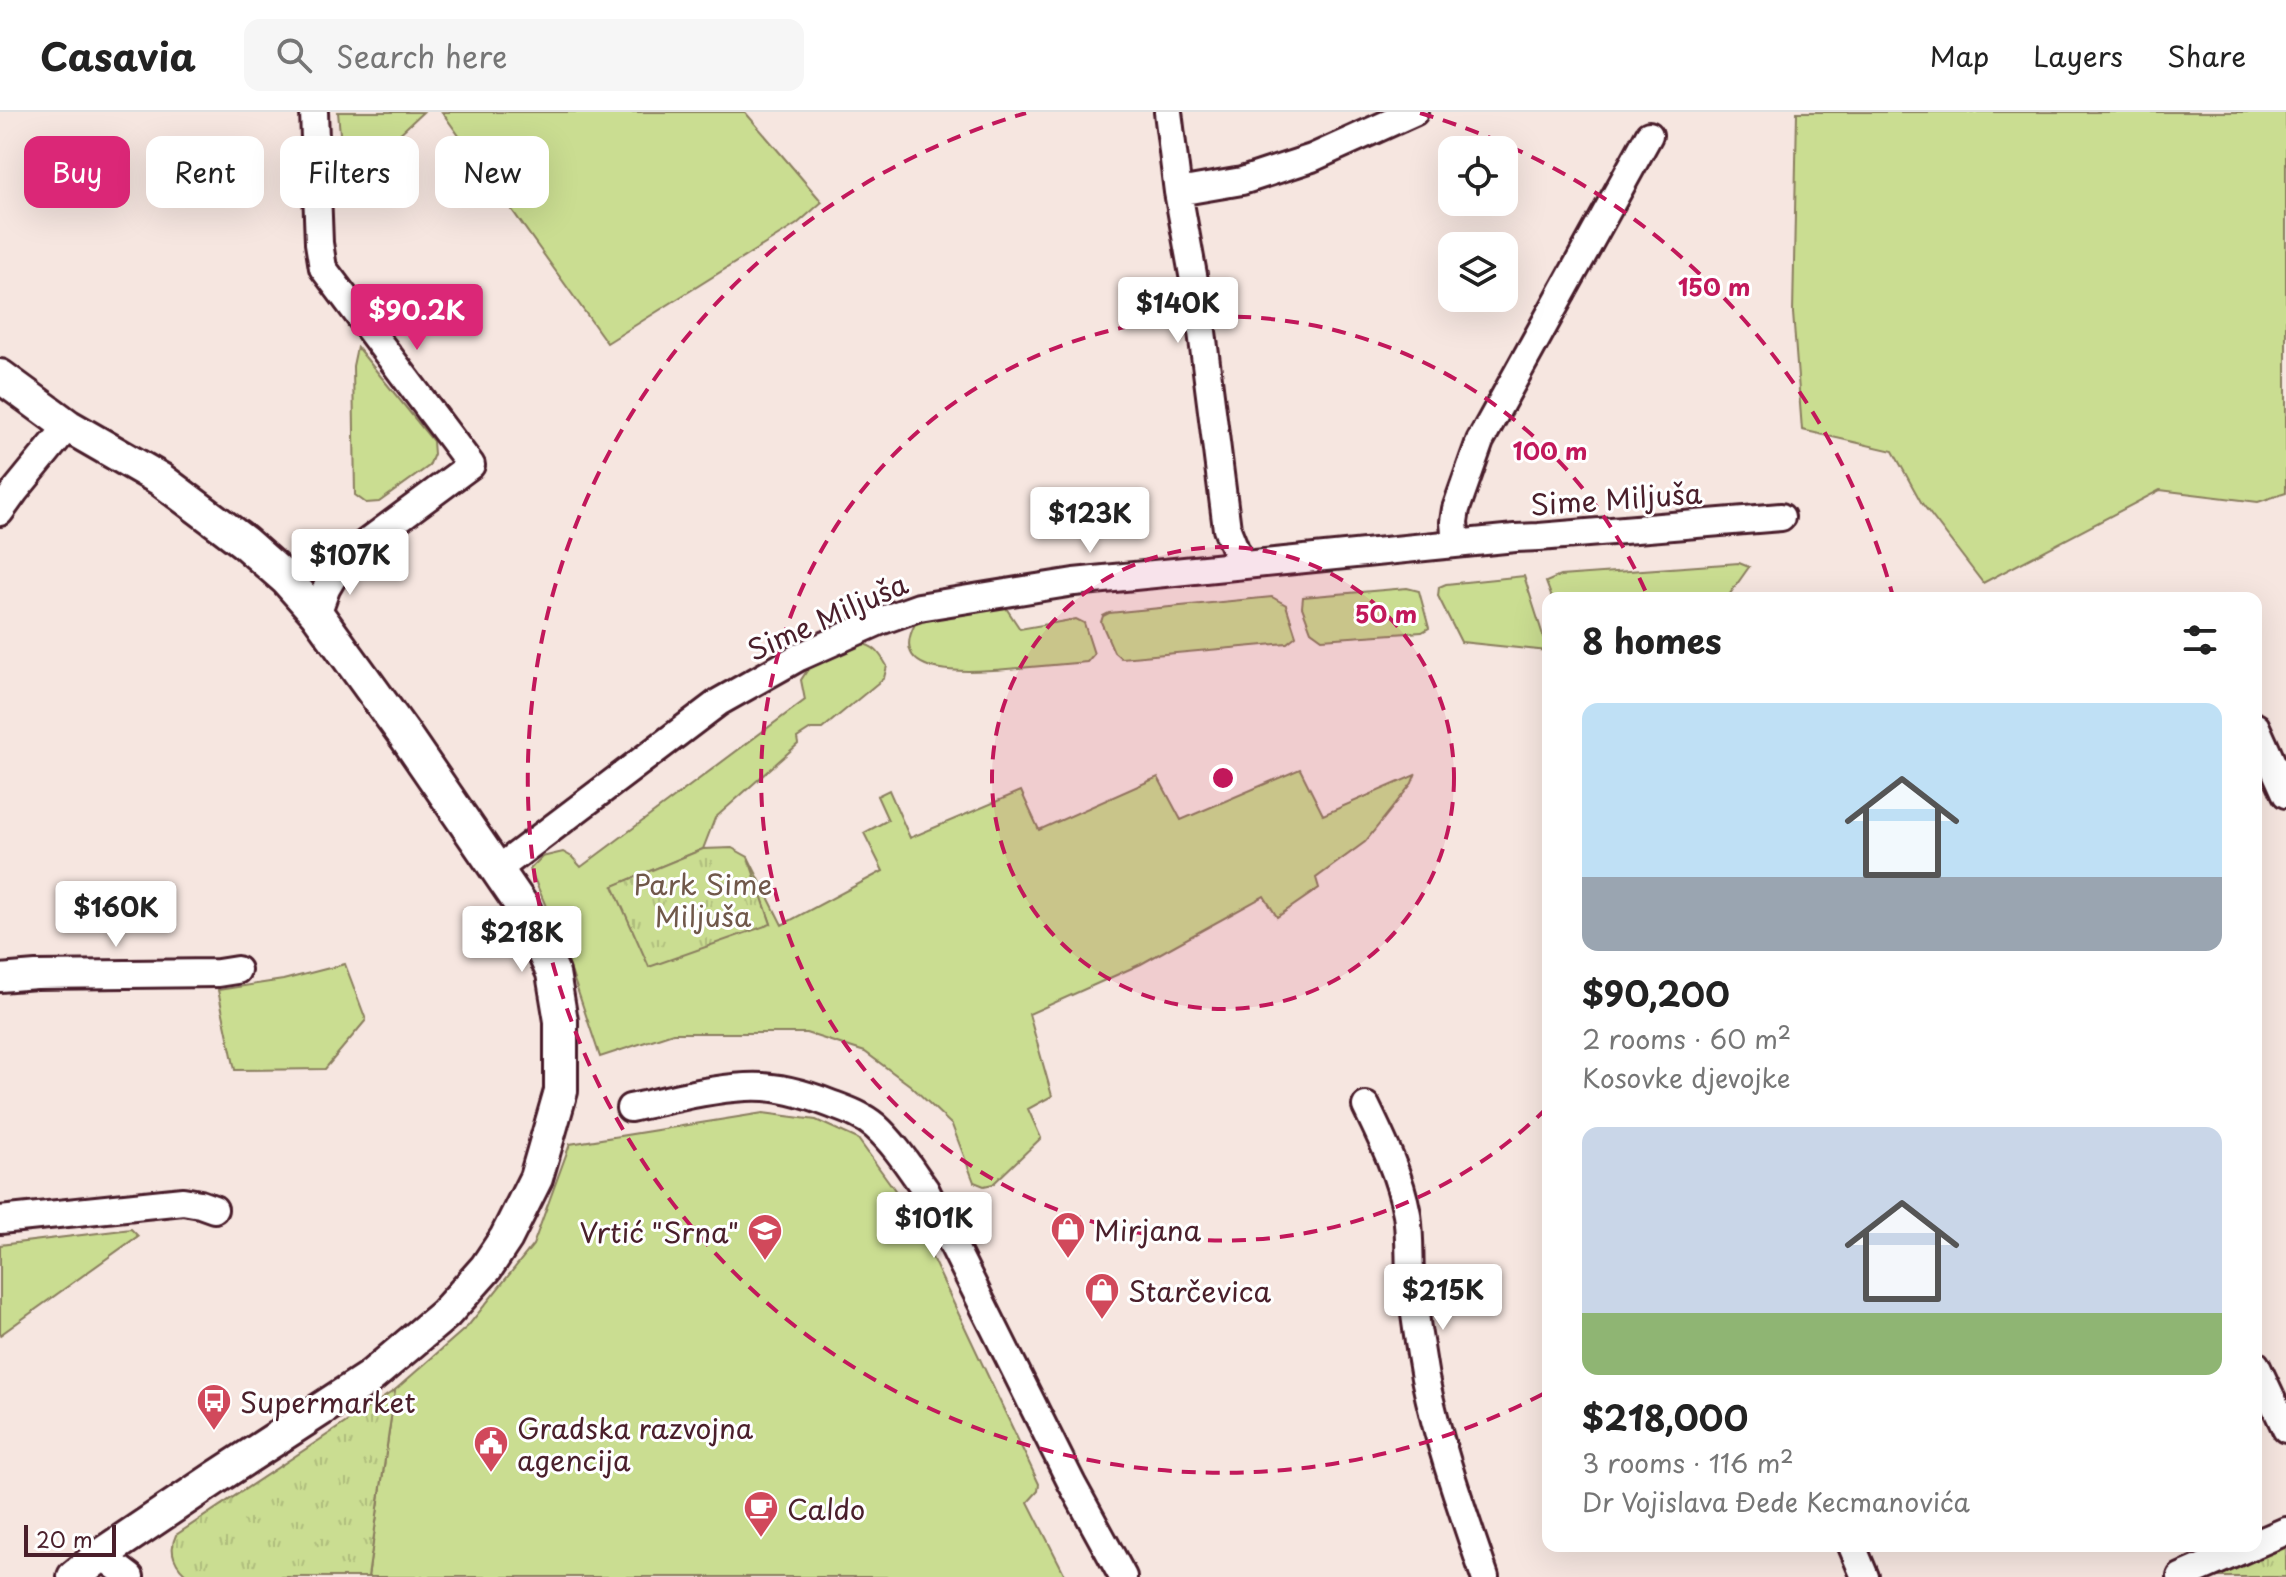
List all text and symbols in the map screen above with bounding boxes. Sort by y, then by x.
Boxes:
search box [244,19,804,91]
text: Casavia [40,27,196,84]
icon: search [272,33,316,77]
text: Search here [336,33,507,78]
text: Map [1929,34,1989,77]
text: Layers [2033,34,2123,77]
text: Share [2167,34,2246,77]
chip: Buy [24,136,130,208]
chip: Rent [146,136,264,208]
chip: Filters [280,136,419,208]
chip: New [435,136,549,208]
map controls [1438,136,1518,312]
button: locate [1438,136,1518,216]
button: layers [1438,232,1518,312]
text: 150 m [1678,268,1750,304]
pin: $140K [1122,277,1234,345]
text: $140K [1136,283,1220,322]
pin: $90.2K [352,284,482,352]
text: $90.2K [369,290,465,329]
text: 100 m [1513,432,1587,468]
street label: Sime Miljuša [1529,471,1704,525]
pin: $123K [1034,487,1146,555]
text: $123K [1048,493,1132,532]
pin: $107K [294,529,406,597]
text: $107K [310,535,390,574]
street label: Sime Miljuša [740,561,915,671]
text: 50 m [1355,595,1417,631]
text: 8 homes [1582,614,1722,666]
icon: filters [2178,618,2222,662]
icon: home [1830,755,1974,899]
centre of rings [1209,764,1237,792]
park label: Park Sime Miljuša [634,862,772,937]
pin: $160K [60,881,172,949]
text: $160K [73,887,159,926]
pin: $218K [466,906,578,974]
text: $218K [480,912,564,951]
text: $90,200 [1582,967,1730,1019]
text: 2 rooms · 60 m² [1582,1019,1791,1058]
text: Kosovke djevojke [1582,1058,1791,1097]
icon: home [1830,1179,1974,1323]
pin: $101K [878,1192,990,1260]
text: $101K [895,1198,973,1237]
place label: Mirjana [1094,1208,1202,1251]
place label: Vrtić "Srna" [580,1210,739,1253]
shop icon: Mirjana [1049,1210,1087,1260]
school or university icon: Vrtić "Srna" [746,1212,784,1262]
pin: $215K [1387,1264,1499,1332]
place label: Starčevica [1128,1269,1271,1312]
text: $215K [1402,1270,1484,1309]
shop icon: Starčevica [1083,1271,1121,1321]
place label: Supermarket [240,1380,416,1423]
bus stop icon: Supermarket [195,1382,233,1432]
text: $218,000 [1582,1391,1748,1443]
place label: Gradska razvojna agencija [517,1406,754,1481]
public building icon: Gradska razvojna agencija [472,1424,510,1474]
text: 3 rooms · 116 m² [1582,1443,1794,1482]
text: Dr Vojislava Đede Kecmanovića [1582,1482,1970,1521]
place label: Caldo [787,1487,865,1530]
cafe icon: Caldo [742,1489,780,1539]
scale bar [24,1521,116,1557]
text: 20 m [36,1522,93,1555]

